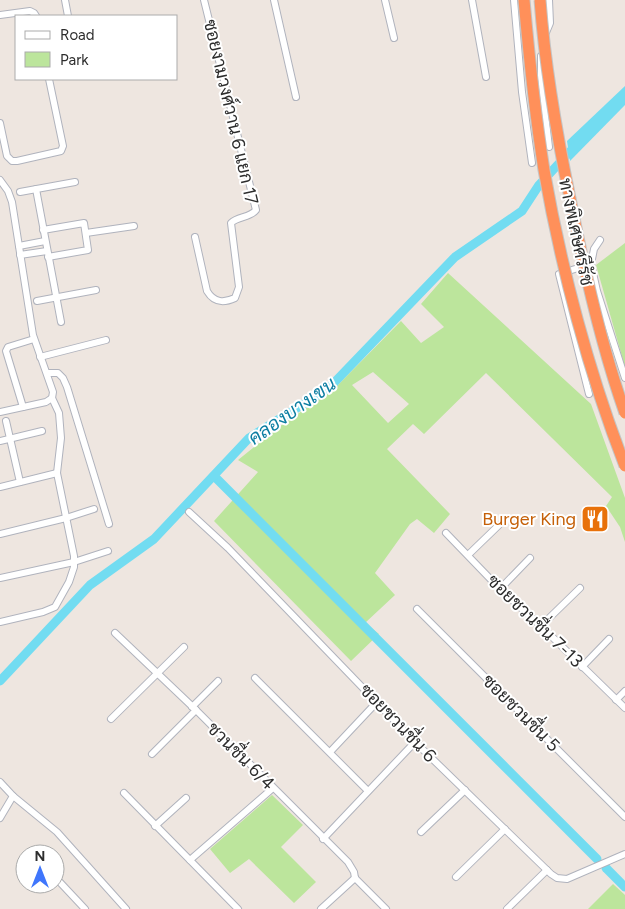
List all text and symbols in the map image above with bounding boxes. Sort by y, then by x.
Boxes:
legend [15,15,178,80]
street label: ซอยงามวงศ์วาน 6 แยก 17 [199,17,265,207]
text: Road [60,26,95,44]
text: Park [60,51,89,69]
street label: ทางพิเศษศรีรัช [554,176,600,288]
water label: คลองบางเขน [244,372,340,450]
restaurant icon: Burger King [580,504,610,534]
place label: Burger King [482,508,576,530]
street label: ซอยชวนชื่น 7-13 [482,566,591,672]
street label: ซอยชวนชื่น 5 [478,666,568,756]
street label: ซอยชวนชื่น 6 [355,676,444,767]
street label: ชวนชื่น 6/4 [203,714,283,794]
north arrow [15,844,65,894]
text: N [35,848,45,865]

